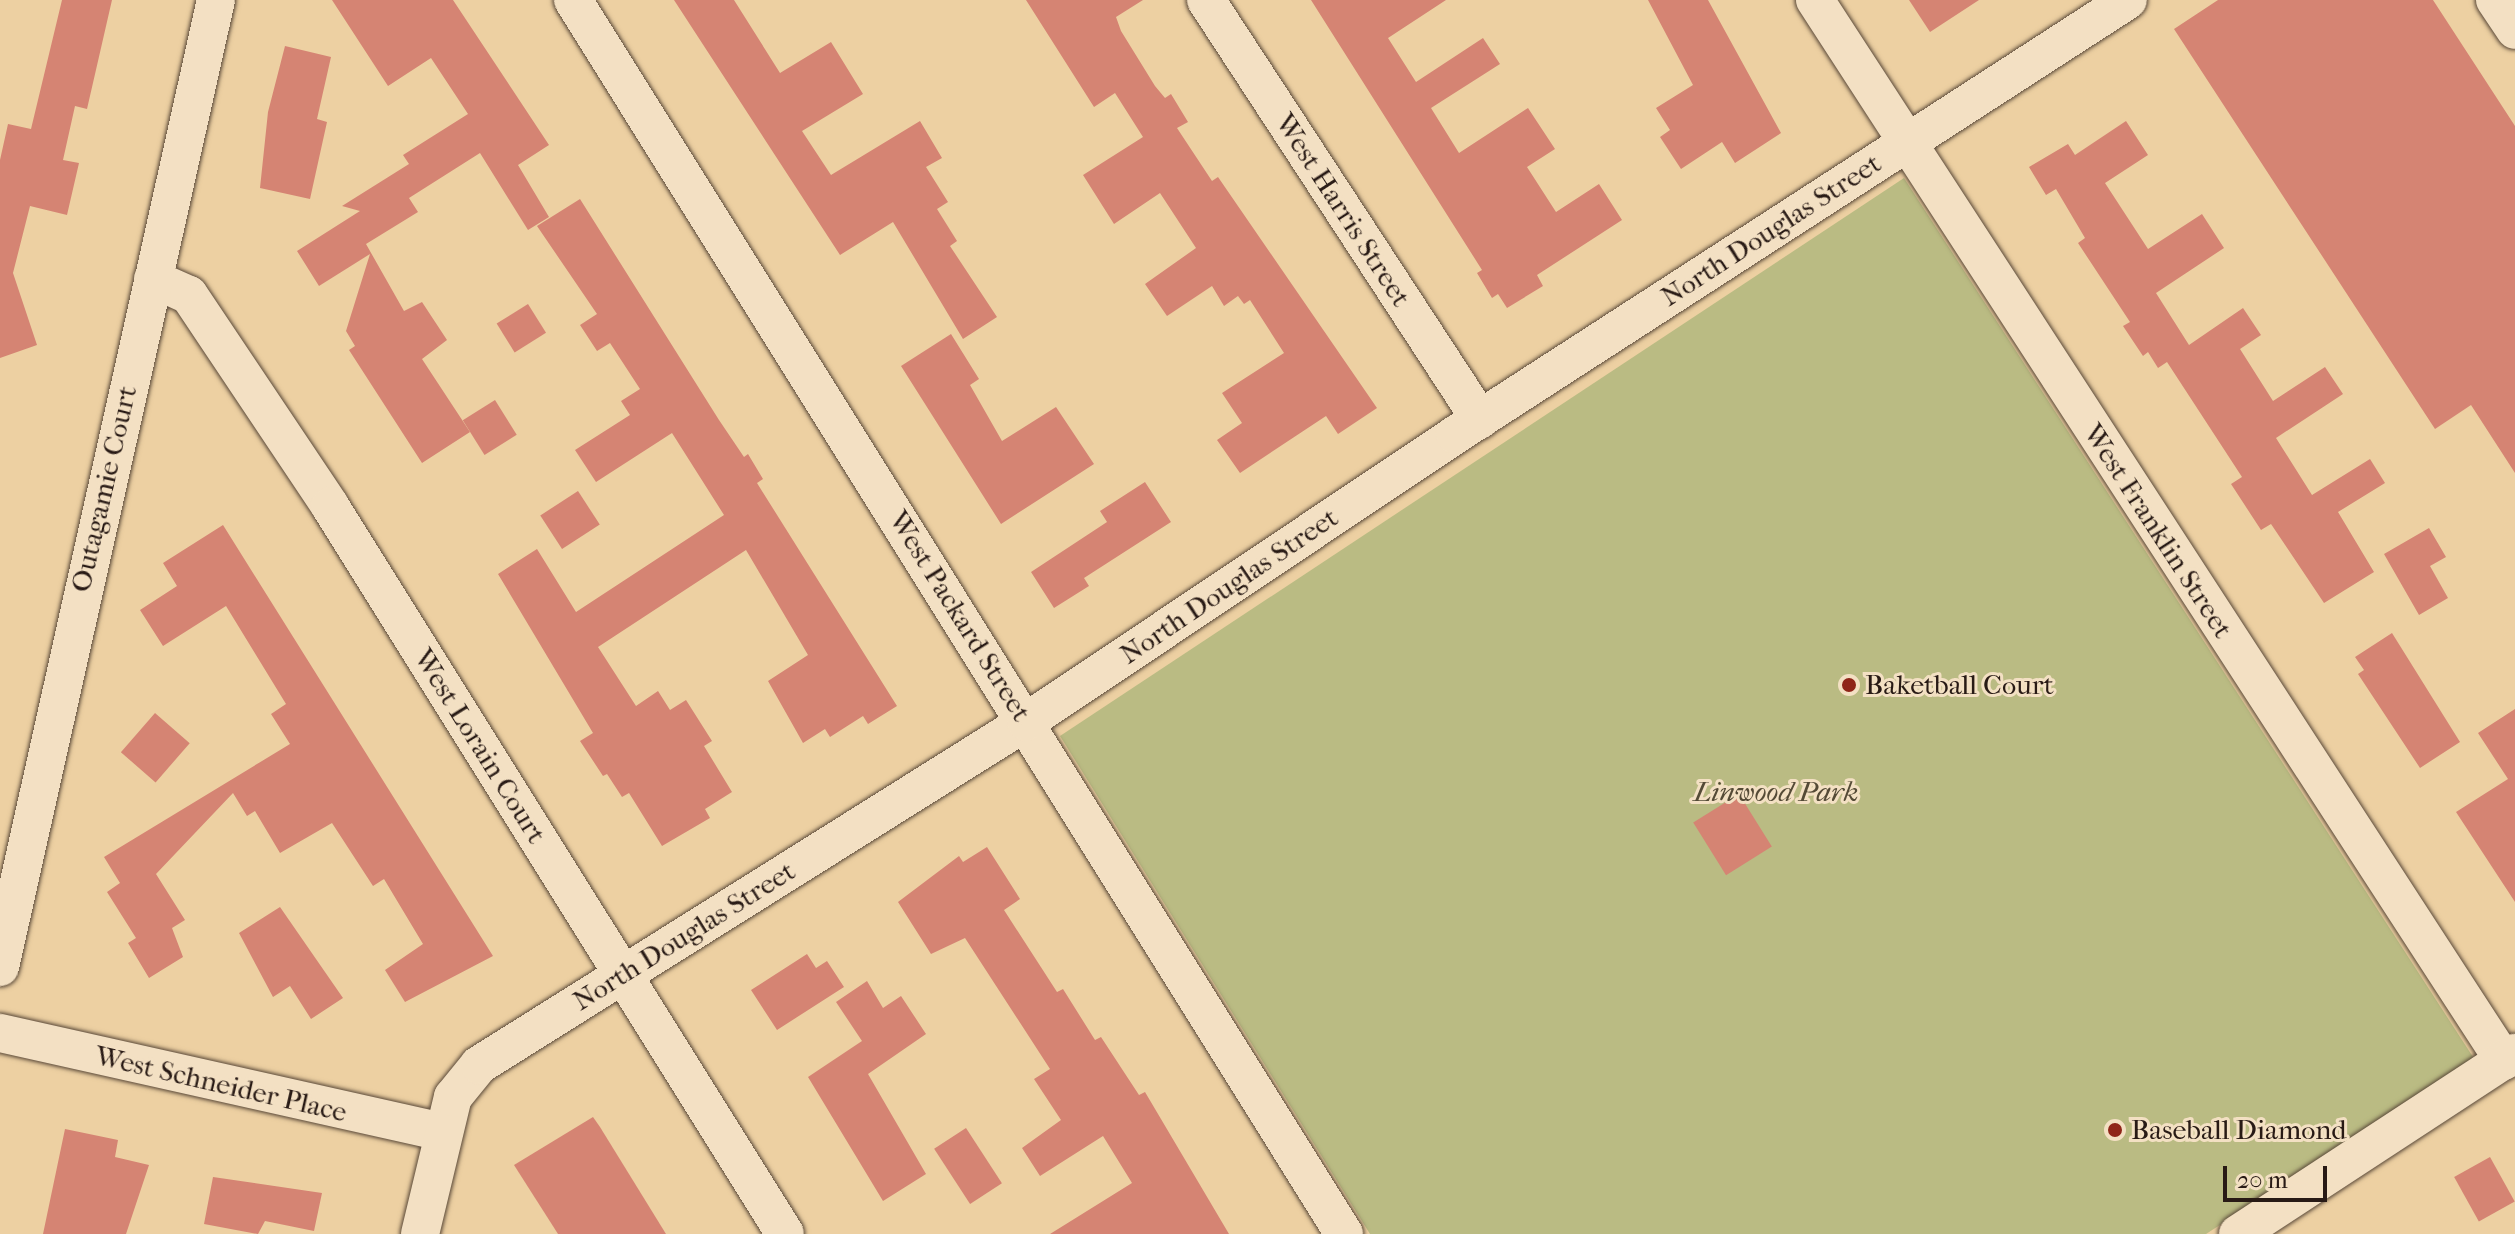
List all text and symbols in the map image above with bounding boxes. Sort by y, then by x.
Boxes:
street label: West Harris Street [1268,107,1418,313]
street label: North Douglas Street [1655,146,1887,314]
street label: Outagamie Court [64,383,144,595]
street label: West Franklin Street [2076,418,2240,644]
street label: North Douglas Street [1114,501,1344,671]
street label: West Packard Street [882,505,1038,727]
street label: West Lorain Court [407,643,553,849]
place label: Baketball Court [1865,668,2054,702]
marker: Baketball Court [1840,676,1858,694]
park label: Linwood Park [1694,775,1858,809]
street label: North Douglas Street [567,854,801,1018]
street label: West Schneider Place [92,1039,350,1129]
place label: Baseball Diamond [2131,1113,2347,1147]
marker: Baseball Diamond [2106,1121,2124,1139]
scale bar [2227,1150,2331,1200]
text: 20 m [2237,1166,2288,1194]

